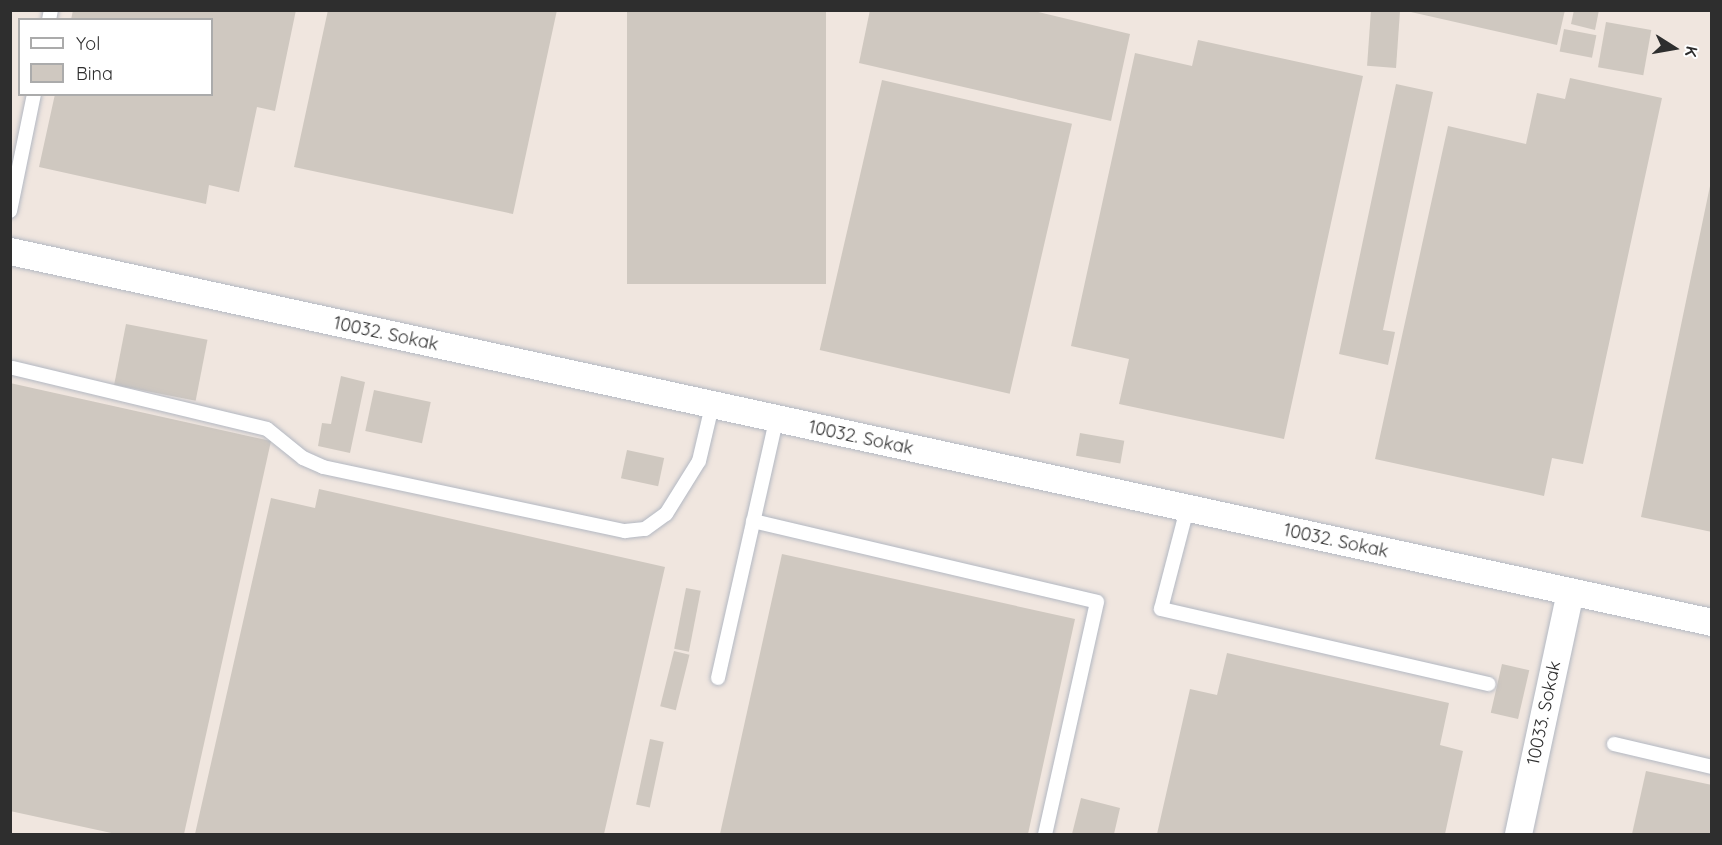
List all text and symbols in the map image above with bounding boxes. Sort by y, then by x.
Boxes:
legend [18,18,213,96]
north arrow [1644,18,1704,78]
text: Yol [76,32,100,55]
text: K [1681,44,1702,58]
text: Bina [76,62,113,85]
street label: 10032. Sokak [332,312,440,356]
street label: 10032. Sokak [807,416,915,460]
street label: 10032. Sokak [1282,519,1390,563]
street label: 10033. Sokak [1522,659,1566,767]

